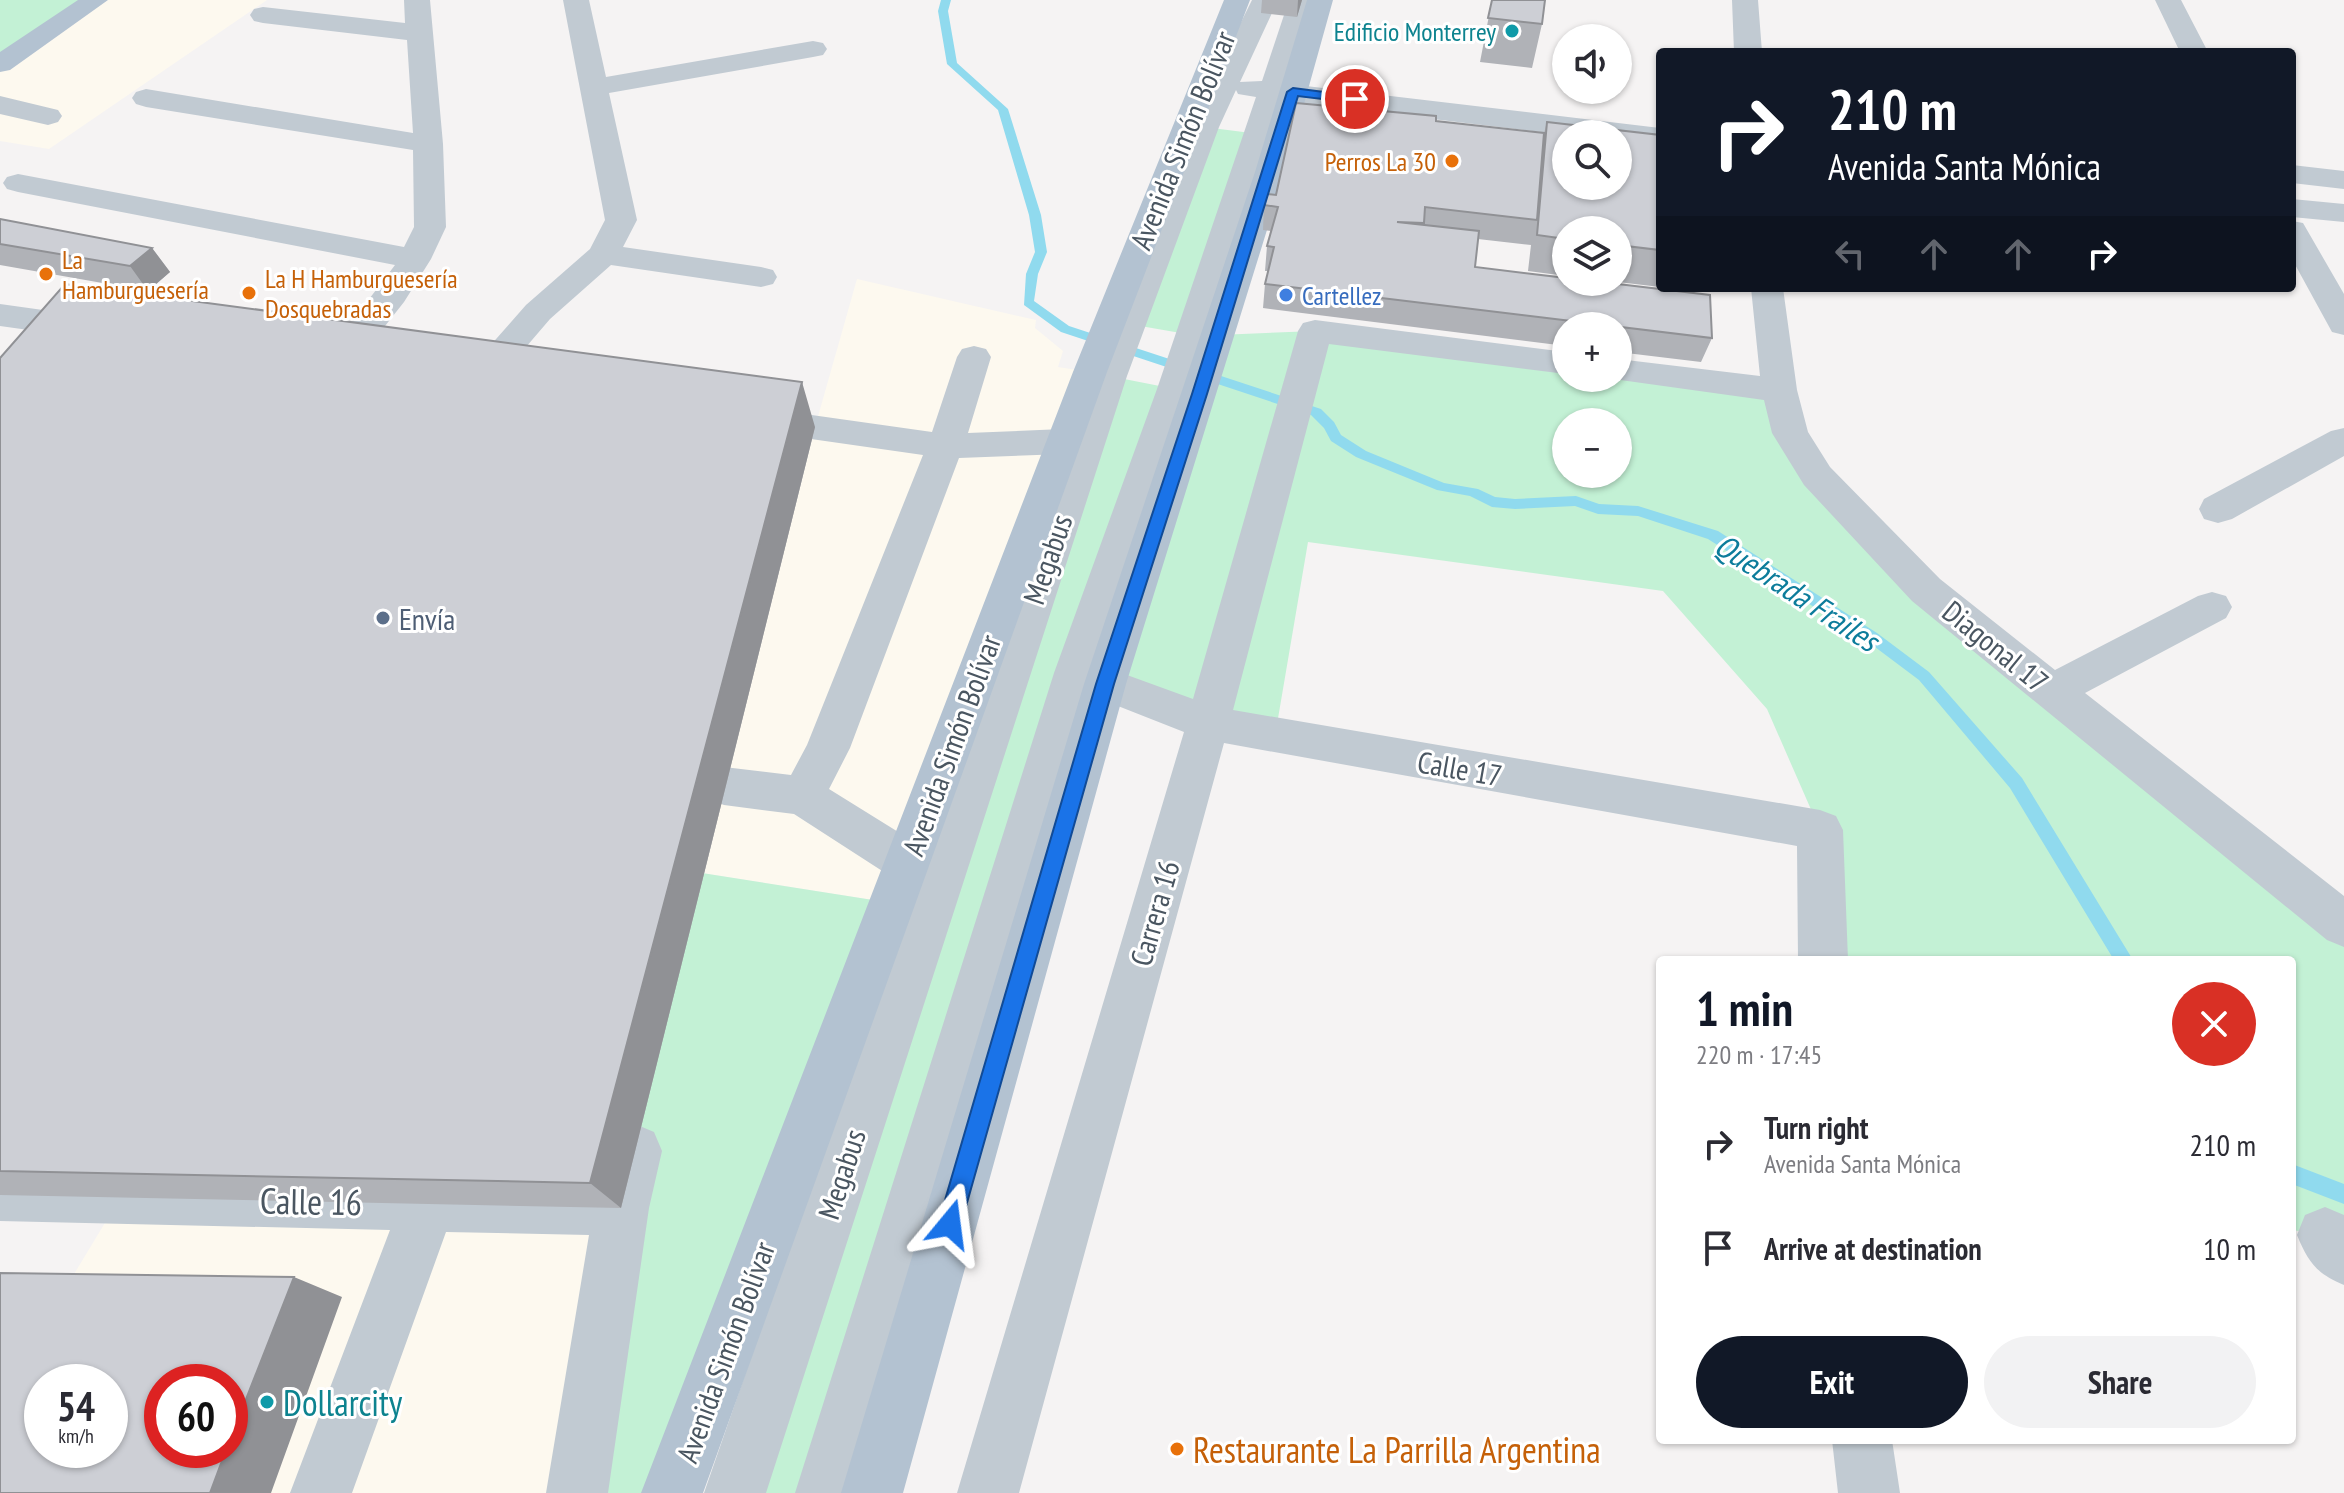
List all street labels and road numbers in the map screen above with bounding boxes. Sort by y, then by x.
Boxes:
street label: Avenida Simón Bolívar [1120,24,1244,255]
street label: Megabus [1014,509,1080,609]
street label: Diagonal 17 [1935,591,2057,701]
street label: Avenida Simón Bolívar [893,629,1009,861]
street label: Calle 17 [1415,741,1505,795]
street label: Carrera 16 [1120,856,1188,970]
street label: Megabus [808,1124,874,1224]
street label: Calle 16 [260,1177,362,1225]
street label: Avenida Simón Bolívar [667,1236,783,1468]

